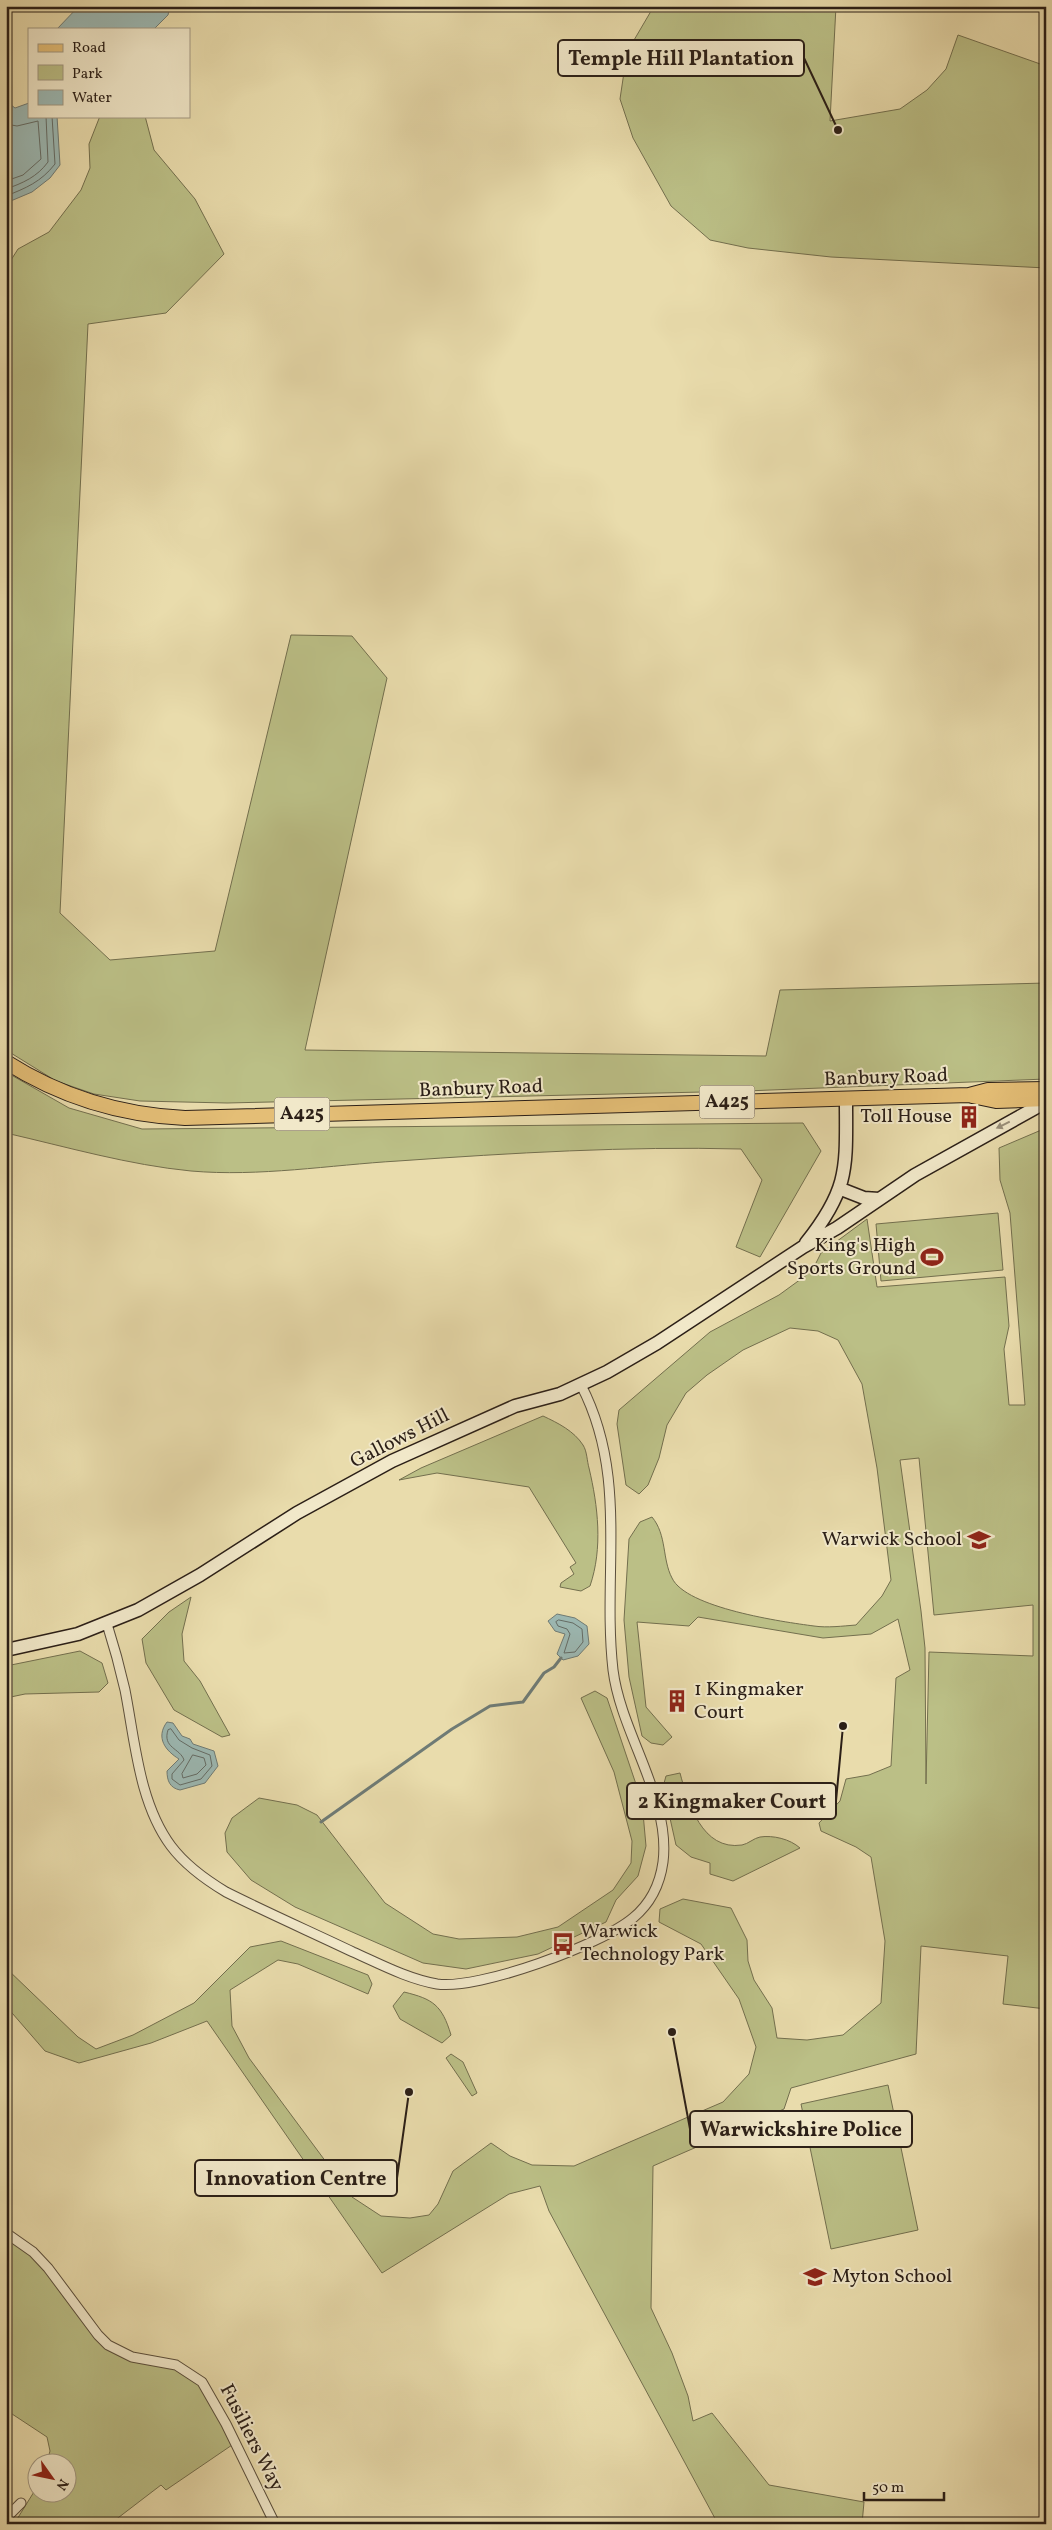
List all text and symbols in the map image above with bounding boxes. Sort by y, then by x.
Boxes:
legend [28,28,190,118]
text: Road [72,38,106,59]
callout: Temple Hill Plantation [558,40,804,76]
text: Temple Hill Plantation [568,45,794,74]
text: Park [72,64,103,85]
text: Water [72,88,112,109]
street label: Banbury Road [823,1062,949,1094]
street label: Banbury Road [418,1073,544,1105]
road number: A425 [700,1086,754,1118]
road number: A425 [274,1098,330,1130]
place label: Toll House [860,1103,952,1131]
building icon: Toll House [956,1104,982,1130]
one-way arrow [996,1121,1010,1129]
place label: King's High Sports Ground [787,1232,916,1283]
sports icon: King's High Sports Ground [919,1244,945,1270]
street label: Gallows Hill [346,1402,455,1476]
place label: Warwick School [822,1526,962,1554]
school or university icon: Warwick School [966,1527,992,1553]
place label: 1 Kingmaker Court [694,1676,804,1727]
building icon: 1 Kingmaker Court [664,1688,690,1714]
callout: 2 Kingmaker Court [627,1783,836,1819]
text: 2 Kingmaker Court [638,1788,826,1817]
place label: Warwick Technology Park [580,1918,725,1969]
bus stop icon: Warwick Technology Park [550,1931,576,1957]
callout: Warwickshire Police [690,2111,912,2147]
text: Warwickshire Police [700,2116,902,2145]
callout: Innovation Centre [195,2160,397,2196]
text: Innovation Centre [205,2165,387,2194]
place label: Myton School [832,2263,952,2291]
school or university icon: Myton School [802,2264,828,2290]
street label: Fusiliers Way [212,2379,290,2497]
north arrow [28,2452,78,2502]
scale bar [864,2470,944,2502]
text: N [51,2475,72,2494]
text: 50 m [872,2478,904,2499]

